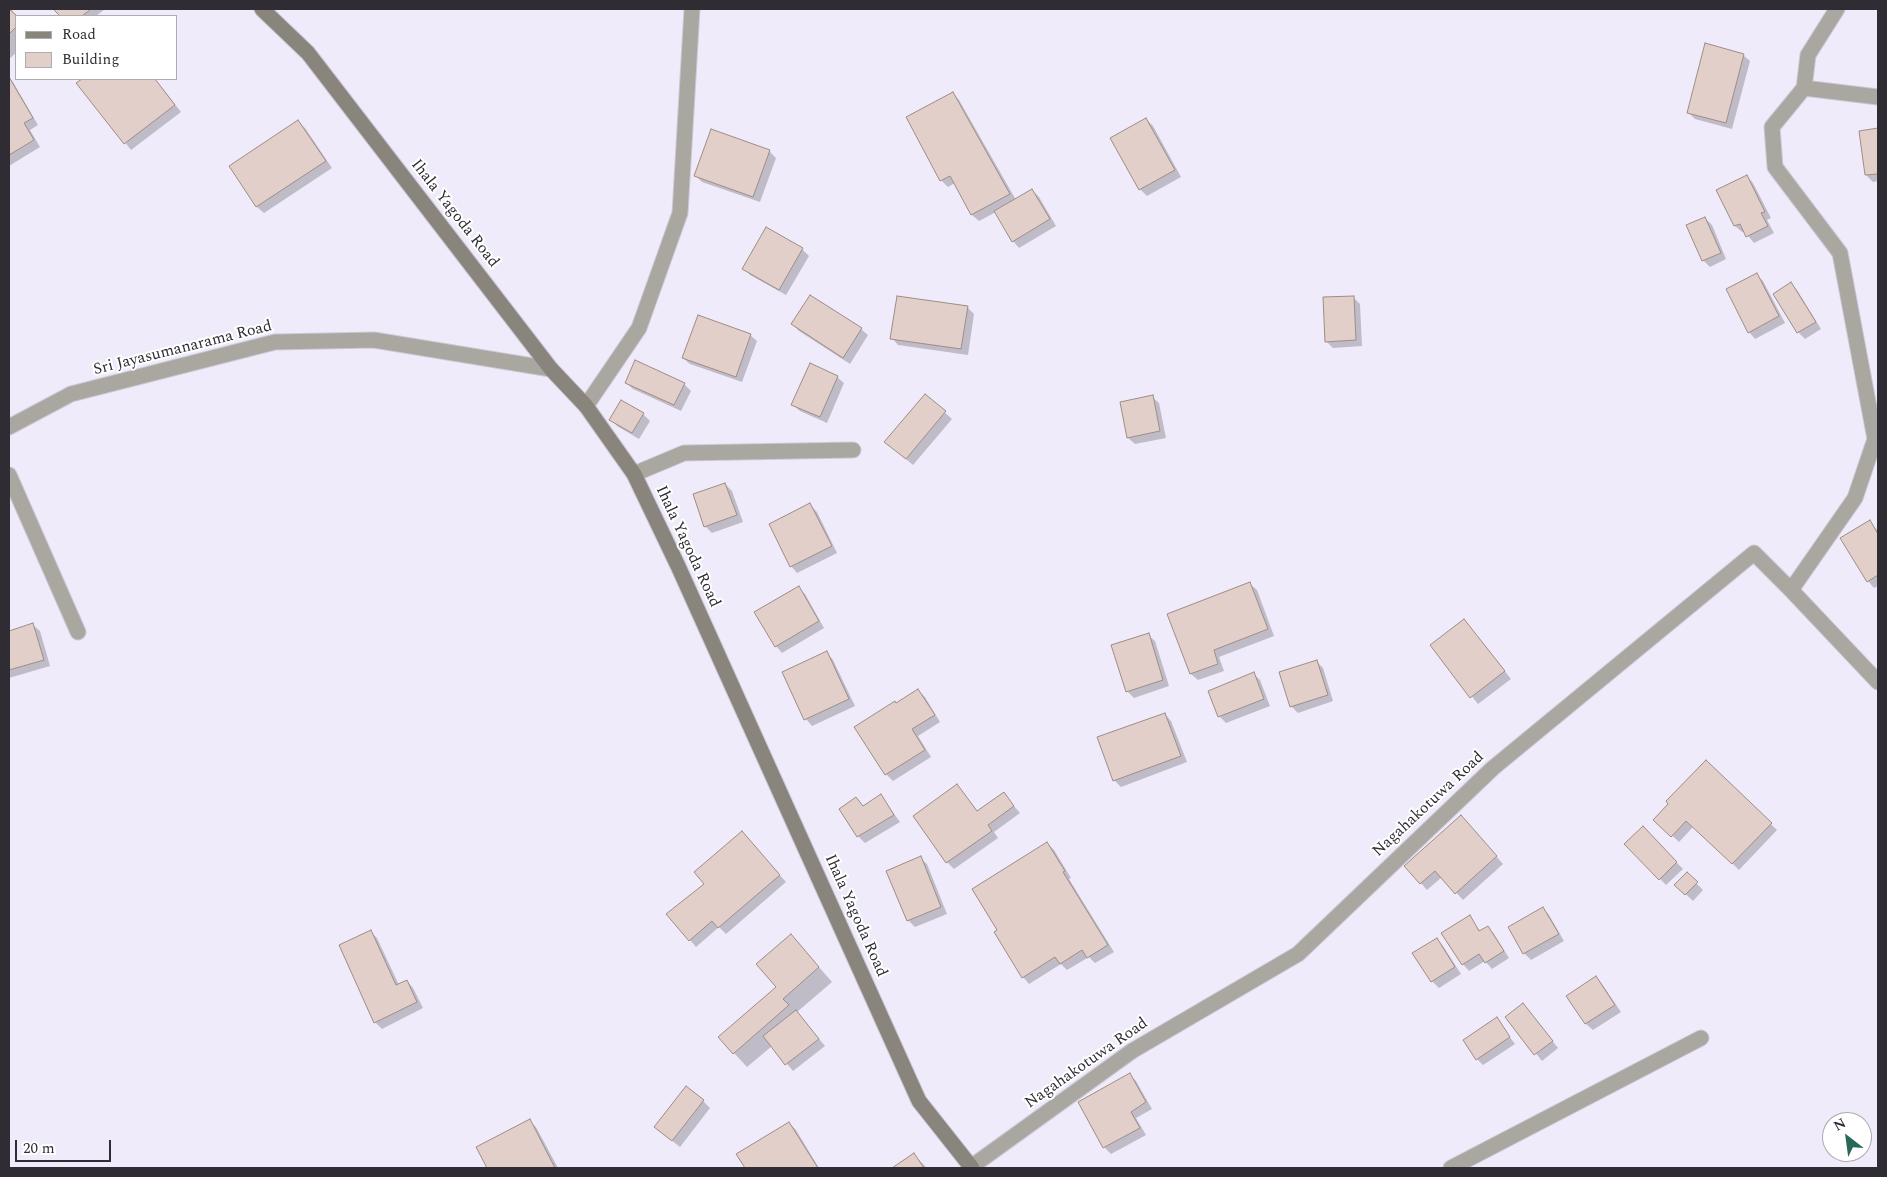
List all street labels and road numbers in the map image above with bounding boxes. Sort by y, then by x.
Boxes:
street label: Ihala Yagoda Road [406,156,502,272]
street label: Sri Jayasumanarama Road [92,318,274,380]
street label: Ihala Yagoda Road [650,483,724,611]
street label: Nagahakotuwa Road [1369,748,1489,862]
street label: Ihala Yagoda Road [819,852,891,980]
street label: Nagahakotuwa Road [1022,1014,1152,1114]

